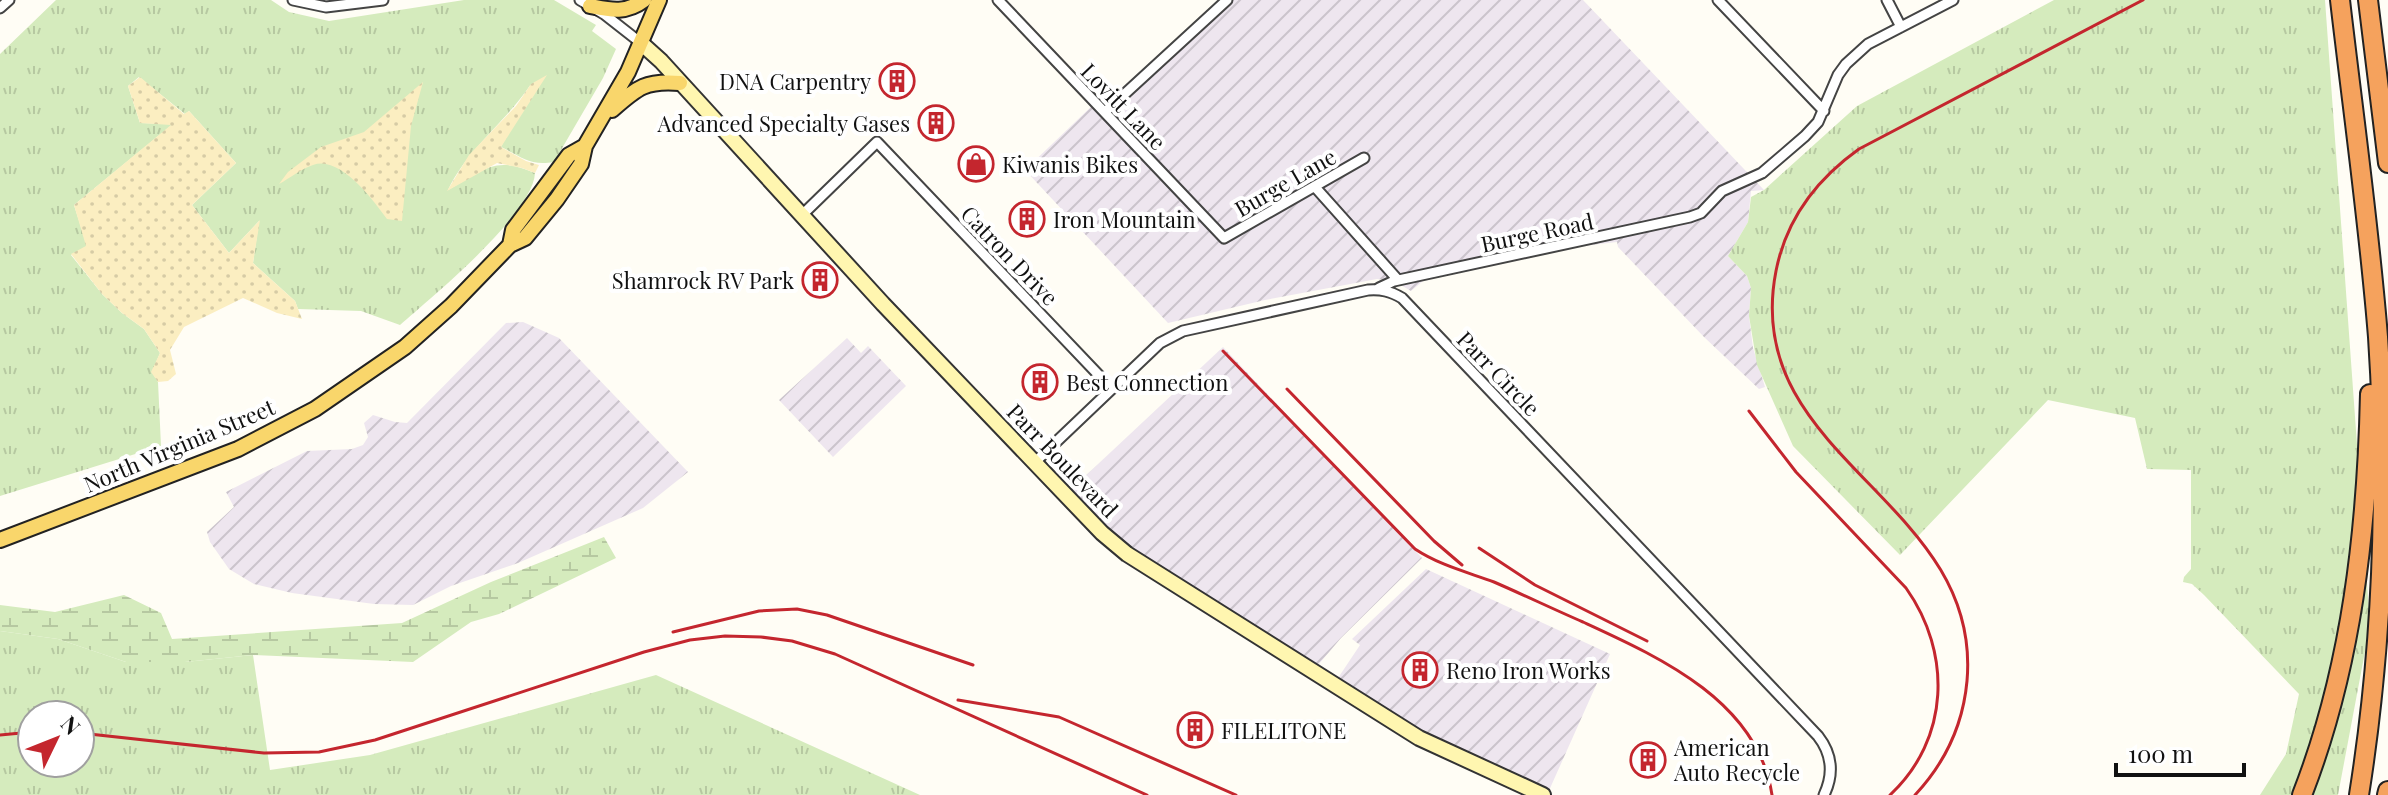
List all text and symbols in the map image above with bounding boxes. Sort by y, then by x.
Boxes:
street label: Lovitt Lane [1075,56,1173,156]
building icon: DNA Carpentry [878,62,916,100]
place label: DNA Carpentry [719,66,871,96]
building icon: Advanced Specialty Gases [917,104,955,142]
place label: Advanced Specialty Gases [656,108,910,138]
street label: Burge Lane [1229,141,1341,223]
shop icon: Kiwanis Bikes [957,145,995,183]
place label: Kiwanis Bikes [1002,149,1138,179]
street label: Catron Drive [955,199,1065,311]
building icon: Iron Mountain [1008,200,1046,238]
place label: Iron Mountain [1053,204,1196,234]
street label: Burge Road [1478,205,1596,259]
building icon: Shamrock RV Park [801,261,839,299]
place label: Shamrock RV Park [612,265,794,295]
street label: Parr Circle [1451,324,1547,422]
building icon: Best Connection [1021,363,1059,401]
place label: Best Connection [1066,367,1228,397]
street label: North Virginia Street [79,391,280,499]
street label: Parr Boulevard [1001,396,1125,524]
building icon: Reno Iron Works [1401,651,1439,689]
place label: Reno Iron Works [1446,655,1611,685]
north arrow [16,699,96,779]
text: N [55,709,88,741]
building icon: FILELITONE [1176,711,1214,749]
place label: FILELITONE [1221,715,1346,745]
scale bar [2116,727,2244,777]
place label: American Auto Recycle [1673,732,1800,787]
text: 100 m [2128,737,2193,769]
building icon: American Auto Recycle [1629,741,1667,779]

